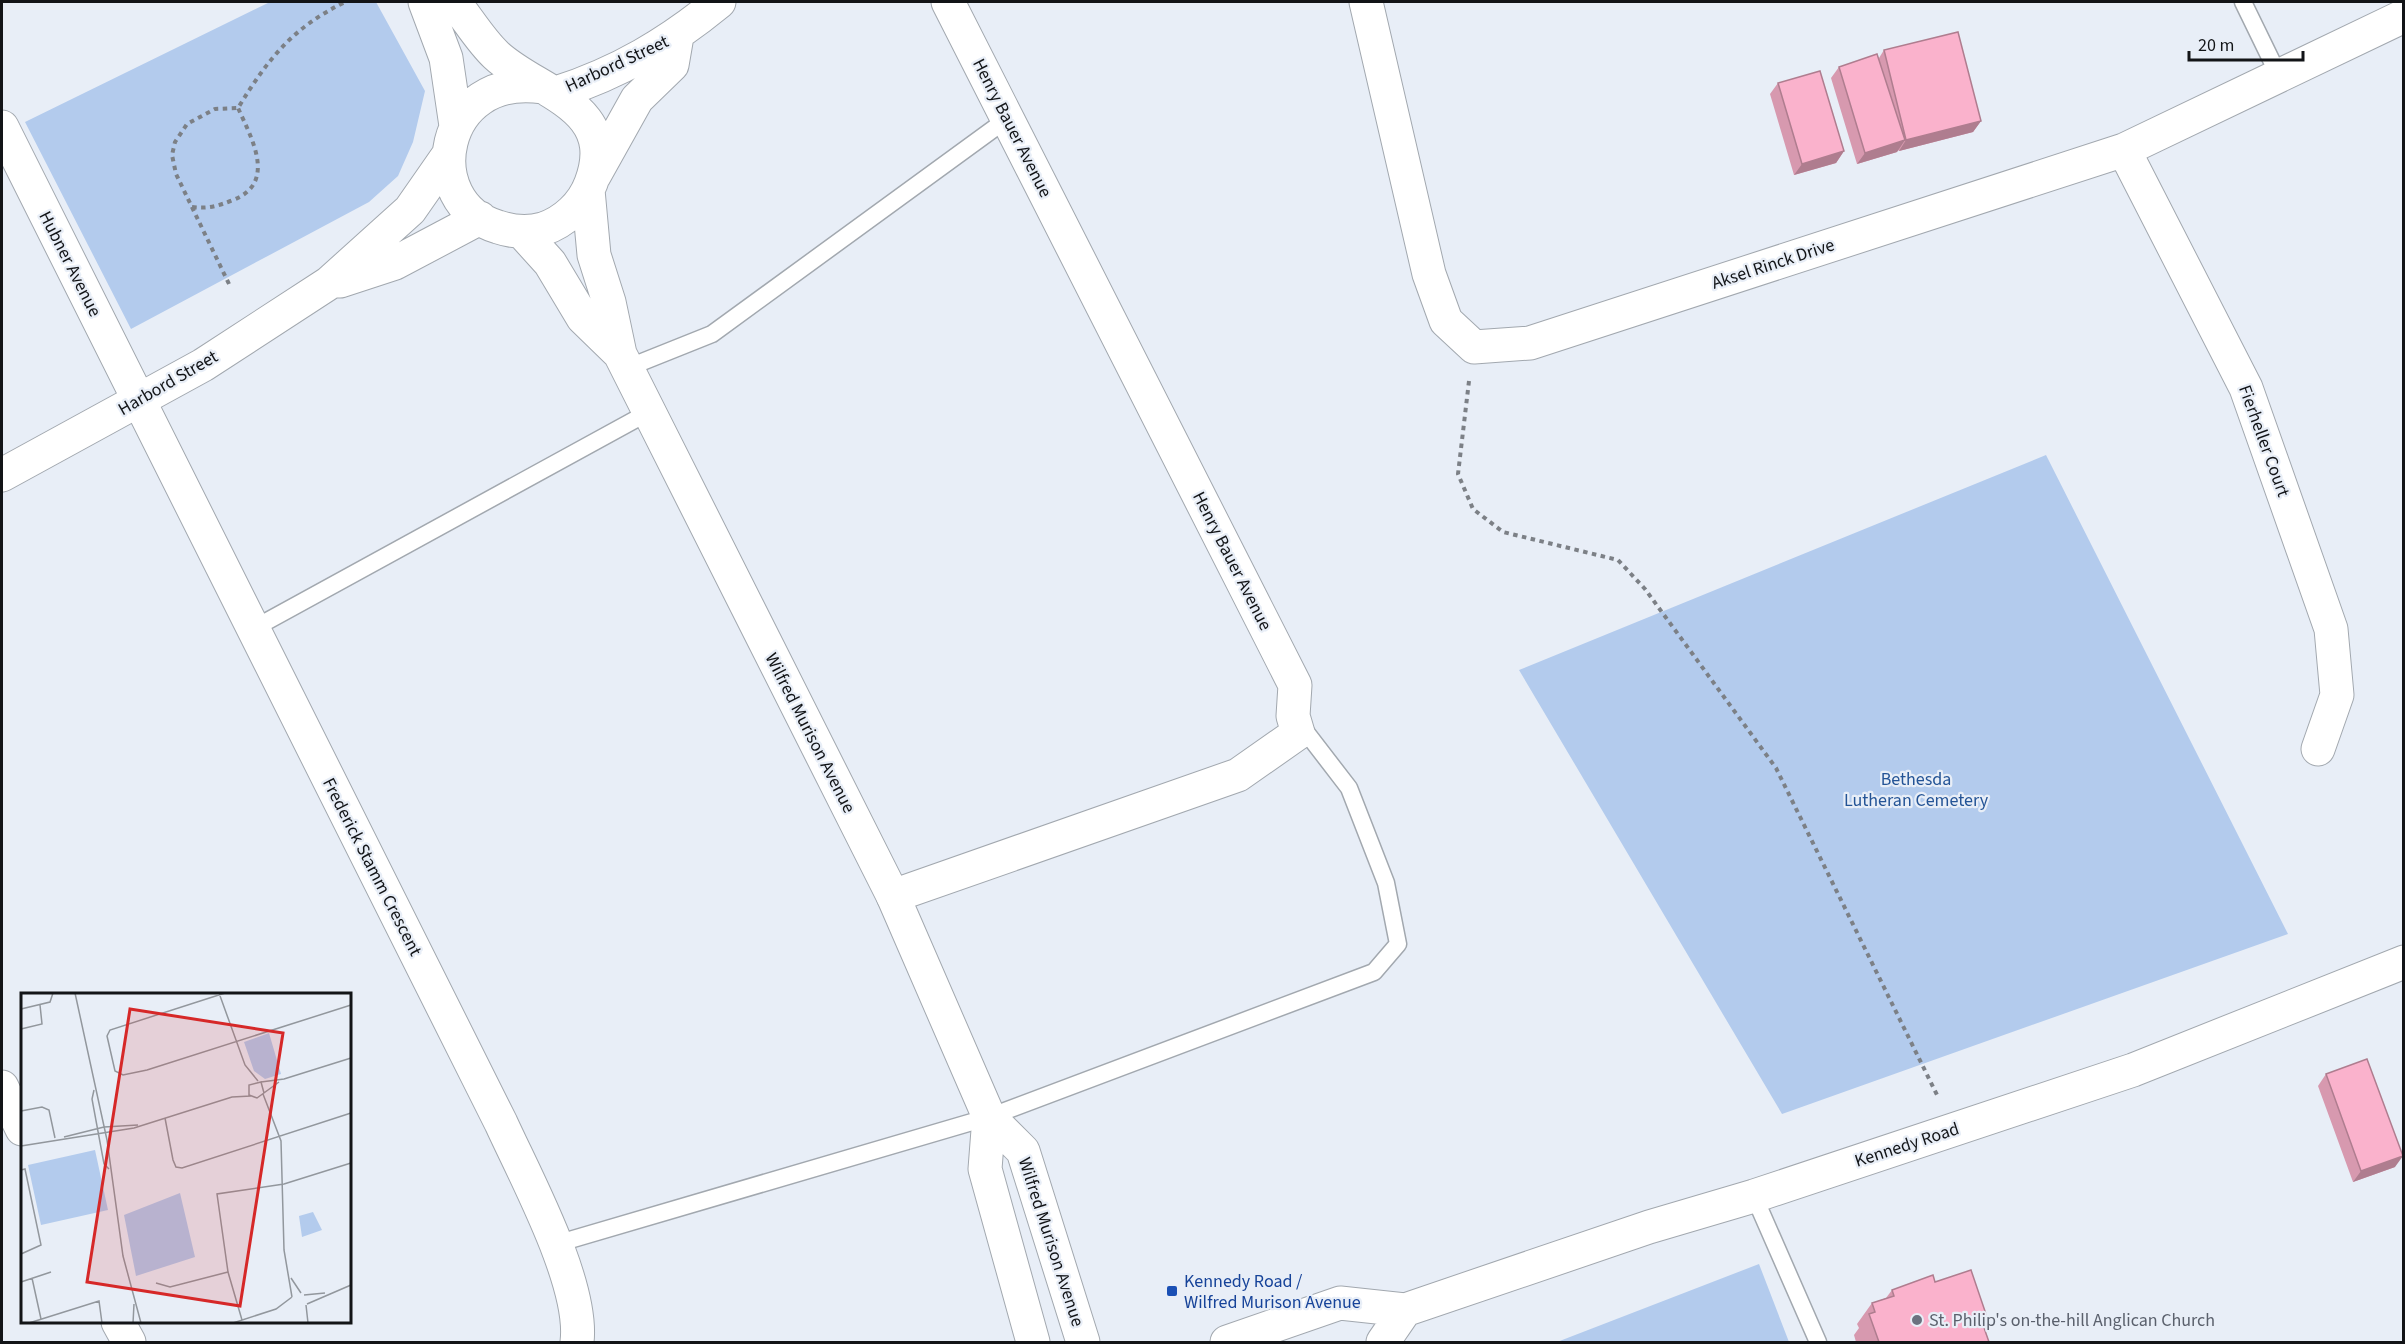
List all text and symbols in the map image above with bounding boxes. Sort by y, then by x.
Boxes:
scale bar [2189,24,2303,62]
street label: Harbord Street [561,29,673,99]
text: 20 m [2198,33,2234,58]
street label: Henry Bauer Avenue [966,54,1058,202]
street label: Hubner Avenue [33,207,107,321]
street label: Aksel Rinck Drive [1708,232,1838,296]
street label: Harbord Street [113,344,223,422]
street label: Fierheller Court [2232,382,2296,500]
street label: Henry Bauer Avenue [1186,487,1278,635]
street label: Wilfred Murison Avenue [759,649,861,817]
park label: Bethesda Lutheran Cemetery [1844,767,1989,813]
street label: Frederick Stamm Crescent [316,774,428,960]
inset map [21,993,351,1323]
street label: Kennedy Road [1852,1116,1962,1174]
street label: Wilfred Murison Avenue [1012,1154,1090,1330]
place label: Kennedy Road / Wilfred Murison Avenue [1184,1269,1361,1315]
marker: Kennedy Road / Wilfred Murison Avenue [1165,1284,1179,1298]
place label: St. Philip's on-the-hill Anglican Church [1929,1308,2215,1333]
marker: St. Philip's on-the-hill Anglican Church [1910,1313,1924,1327]

